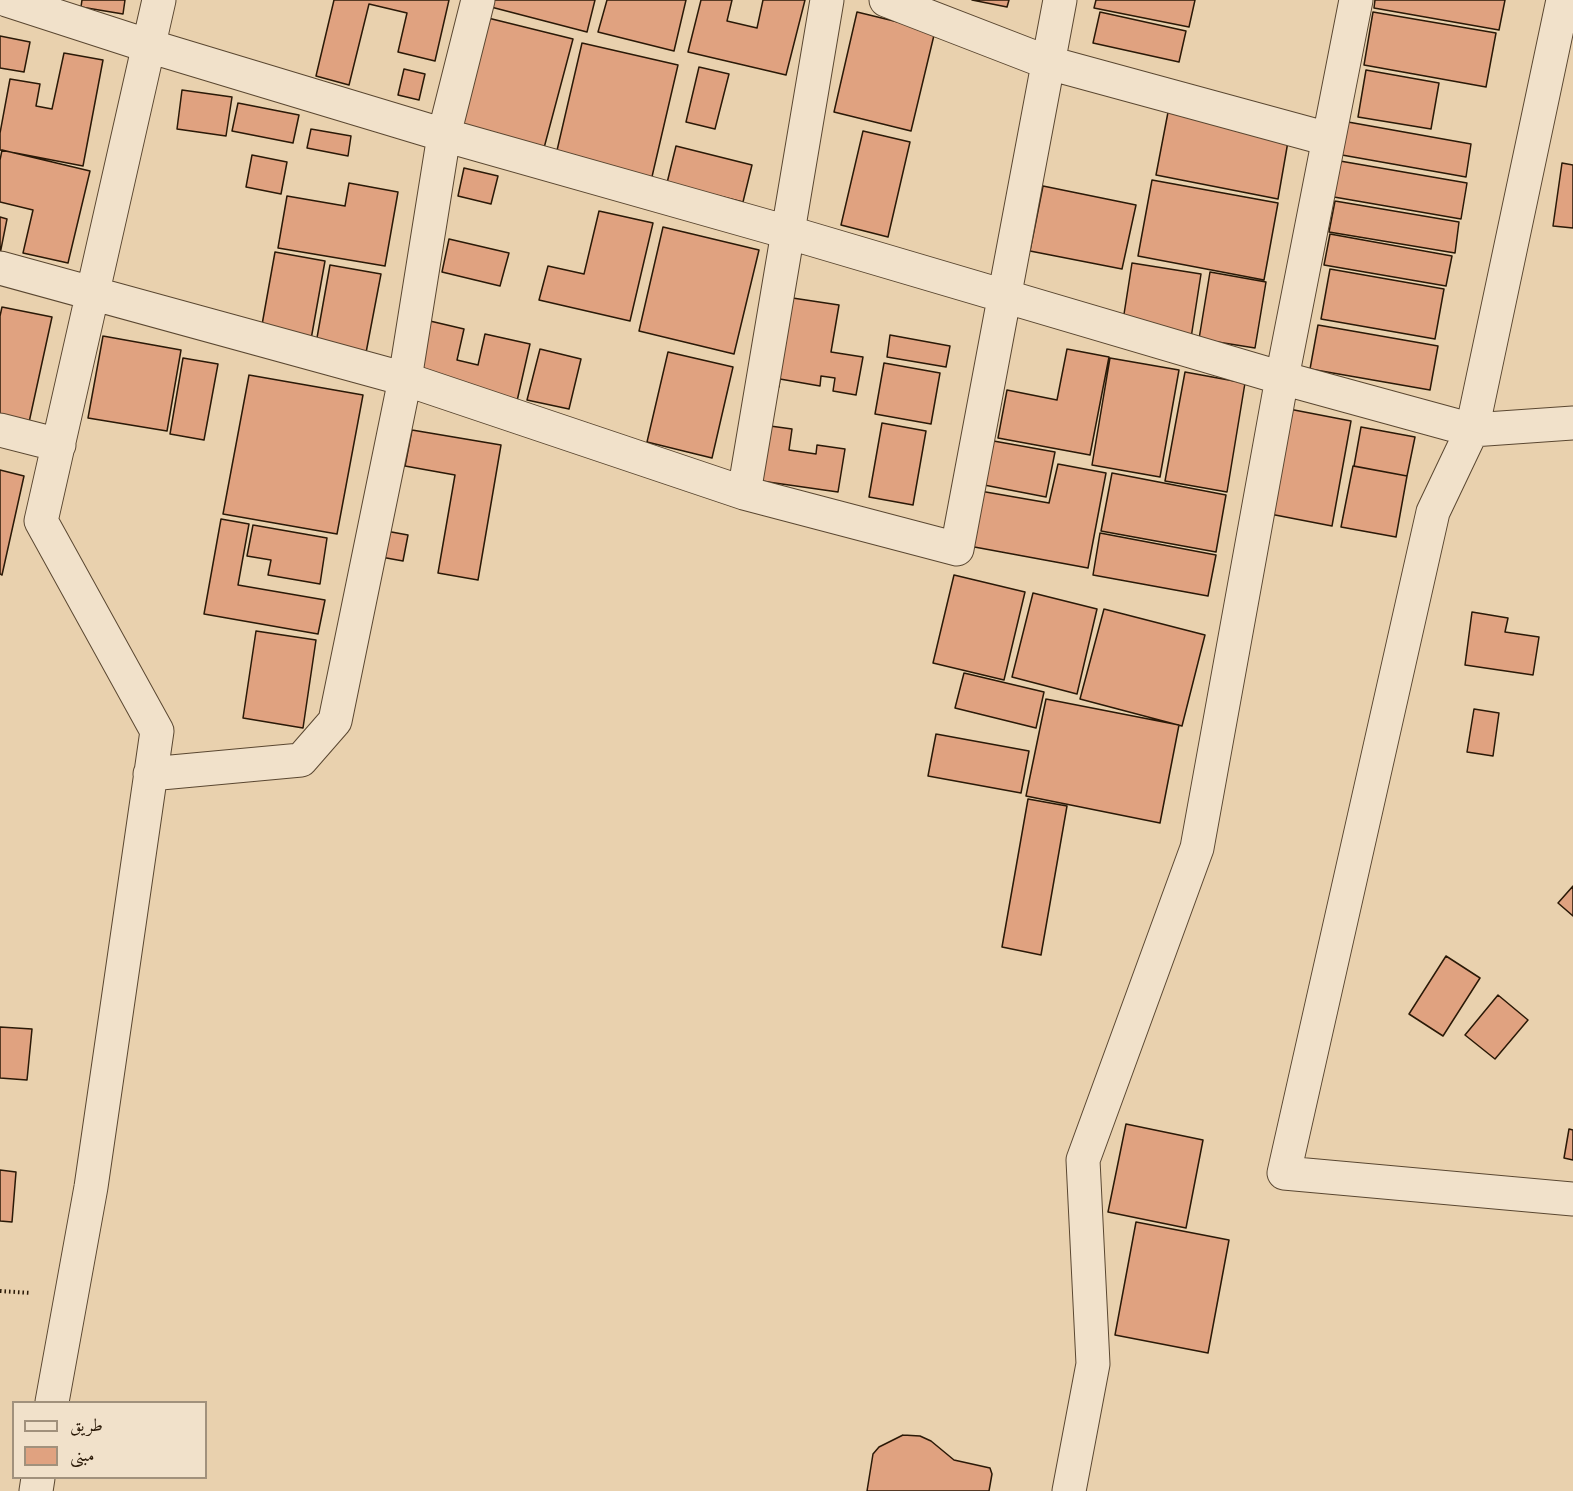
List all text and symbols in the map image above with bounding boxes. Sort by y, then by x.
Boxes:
legend [12,1401,207,1479]
text: طريق [70,1417,103,1435]
text: مبنى [70,1447,95,1465]

